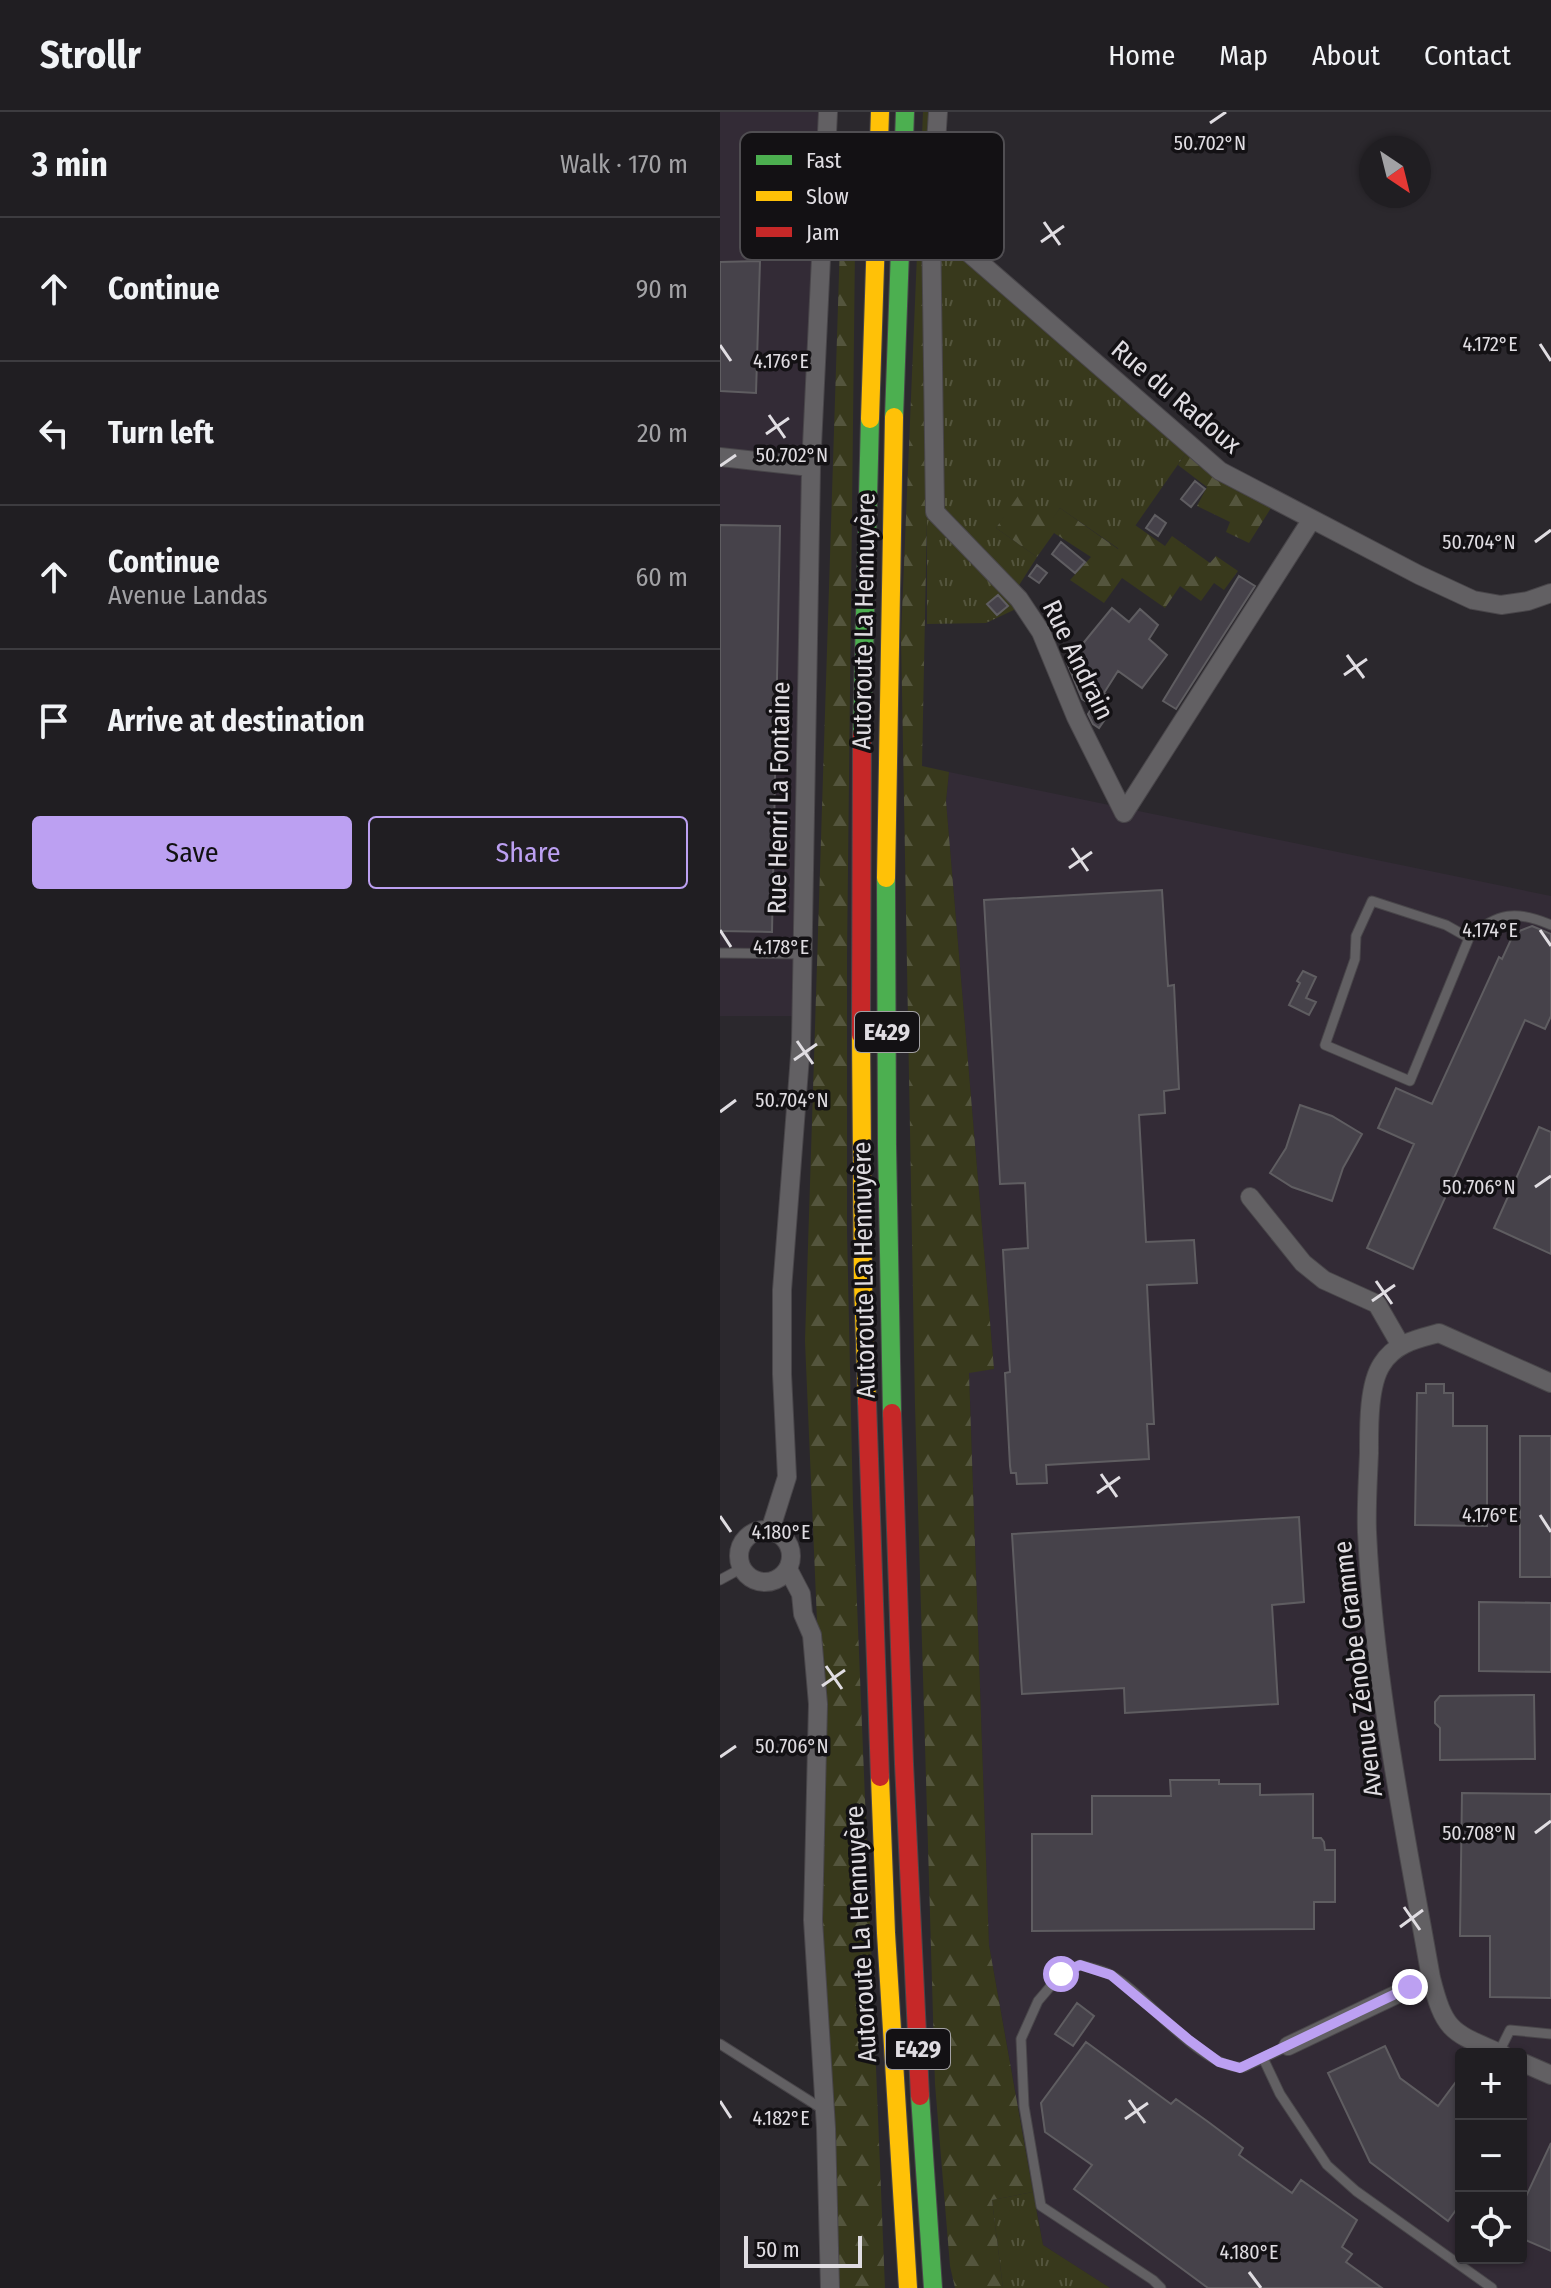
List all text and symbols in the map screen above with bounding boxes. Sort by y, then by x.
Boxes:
text: Strollr [40,32,141,78]
text: Home [1108,39,1175,72]
text: Map [1219,39,1268,72]
text: About [1312,39,1380,72]
text: Contact [1424,39,1511,72]
text: 50.702°N [1174,131,1246,155]
legend [740,132,1004,260]
north arrow [1359,136,1431,208]
text: 3 min [32,144,108,185]
text: Fast [806,147,842,174]
text: Walk · 170 m [560,149,688,180]
text: Slow [806,183,849,210]
text: Jam [806,219,840,246]
icon: ahead [32,267,76,311]
text: Continue [108,271,220,307]
text: 90 m [636,274,688,305]
text: 4.172°E [1462,332,1518,356]
street label: Rue du Radoux [1105,334,1248,461]
text: 4.176°E [753,349,809,373]
icon: left [32,411,76,455]
text: Turn left [108,415,214,451]
text: 20 m [637,418,688,449]
text: 50.702°N [756,443,828,467]
street label: Autoroute La Hennuyère [846,492,882,750]
text: 50.704°N [1442,530,1516,554]
text: Continue [108,544,220,580]
icon: ahead [32,555,76,599]
text: 60 m [635,562,688,593]
text: Avenue Landas [108,580,268,611]
street label: Rue Andrain [1036,595,1120,725]
street label: Rue Henri La Fontaine [761,681,797,915]
icon: arrive [32,699,76,743]
text: Arrive at destination [108,703,365,739]
button: Save [32,816,352,889]
button: Share [368,816,688,889]
text: 4.174°E [1462,918,1518,942]
text: 4.178°E [753,935,809,959]
road number: E429 [855,1012,919,1052]
text: 50.704°N [755,1088,829,1112]
street label: Autoroute La Hennuyère [846,1141,882,1399]
text: 50.706°N [1442,1175,1516,1199]
text: 4.176°E [1462,1503,1518,1527]
text: 4.180°E [752,1520,810,1544]
street label: Avenue Zénobe Gramme [1327,1539,1389,1799]
text: 50.706°N [755,1734,829,1758]
street label: Autoroute La Hennuyère [839,1805,883,2063]
text: 50.708°N [1442,1821,1516,1845]
route start [1043,1956,1079,1992]
route end [1392,1969,1428,2005]
road number: E429 [886,2029,950,2069]
map controls [1455,2048,1527,2264]
button: + [1455,2048,1527,2120]
text: 4.182°E [752,2106,810,2130]
button: − [1455,2120,1527,2192]
button: locate [1455,2192,1527,2264]
scale bar [744,2232,862,2268]
text: 50 m [756,2236,800,2263]
text: 4.180°E [1220,2240,1278,2264]

